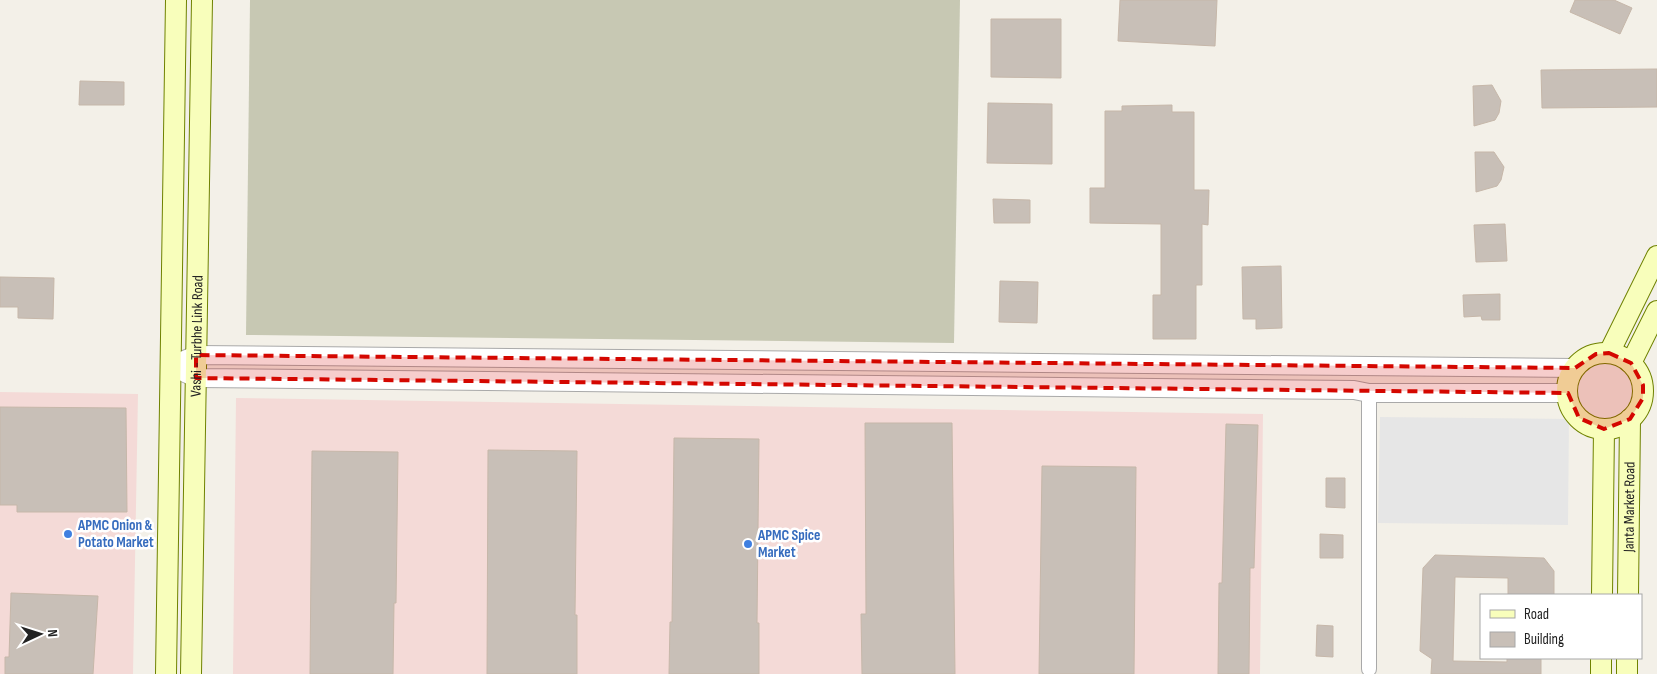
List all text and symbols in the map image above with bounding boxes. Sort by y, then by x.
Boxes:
street label: Vashi - Turbhe Link Road [186,275,207,397]
street label: Janta Market Road [1619,462,1639,553]
place label: APMC Onion & Potato Market [77,516,154,552]
place label: APMC Spice Market [757,526,821,562]
marker: APMC Onion & Potato Market [62,528,74,540]
marker: APMC Spice Market [742,538,754,550]
legend [1480,594,1642,659]
text: Road [1524,605,1549,624]
north arrow [15,609,65,659]
text: N [44,629,61,637]
text: Building [1524,630,1564,649]

